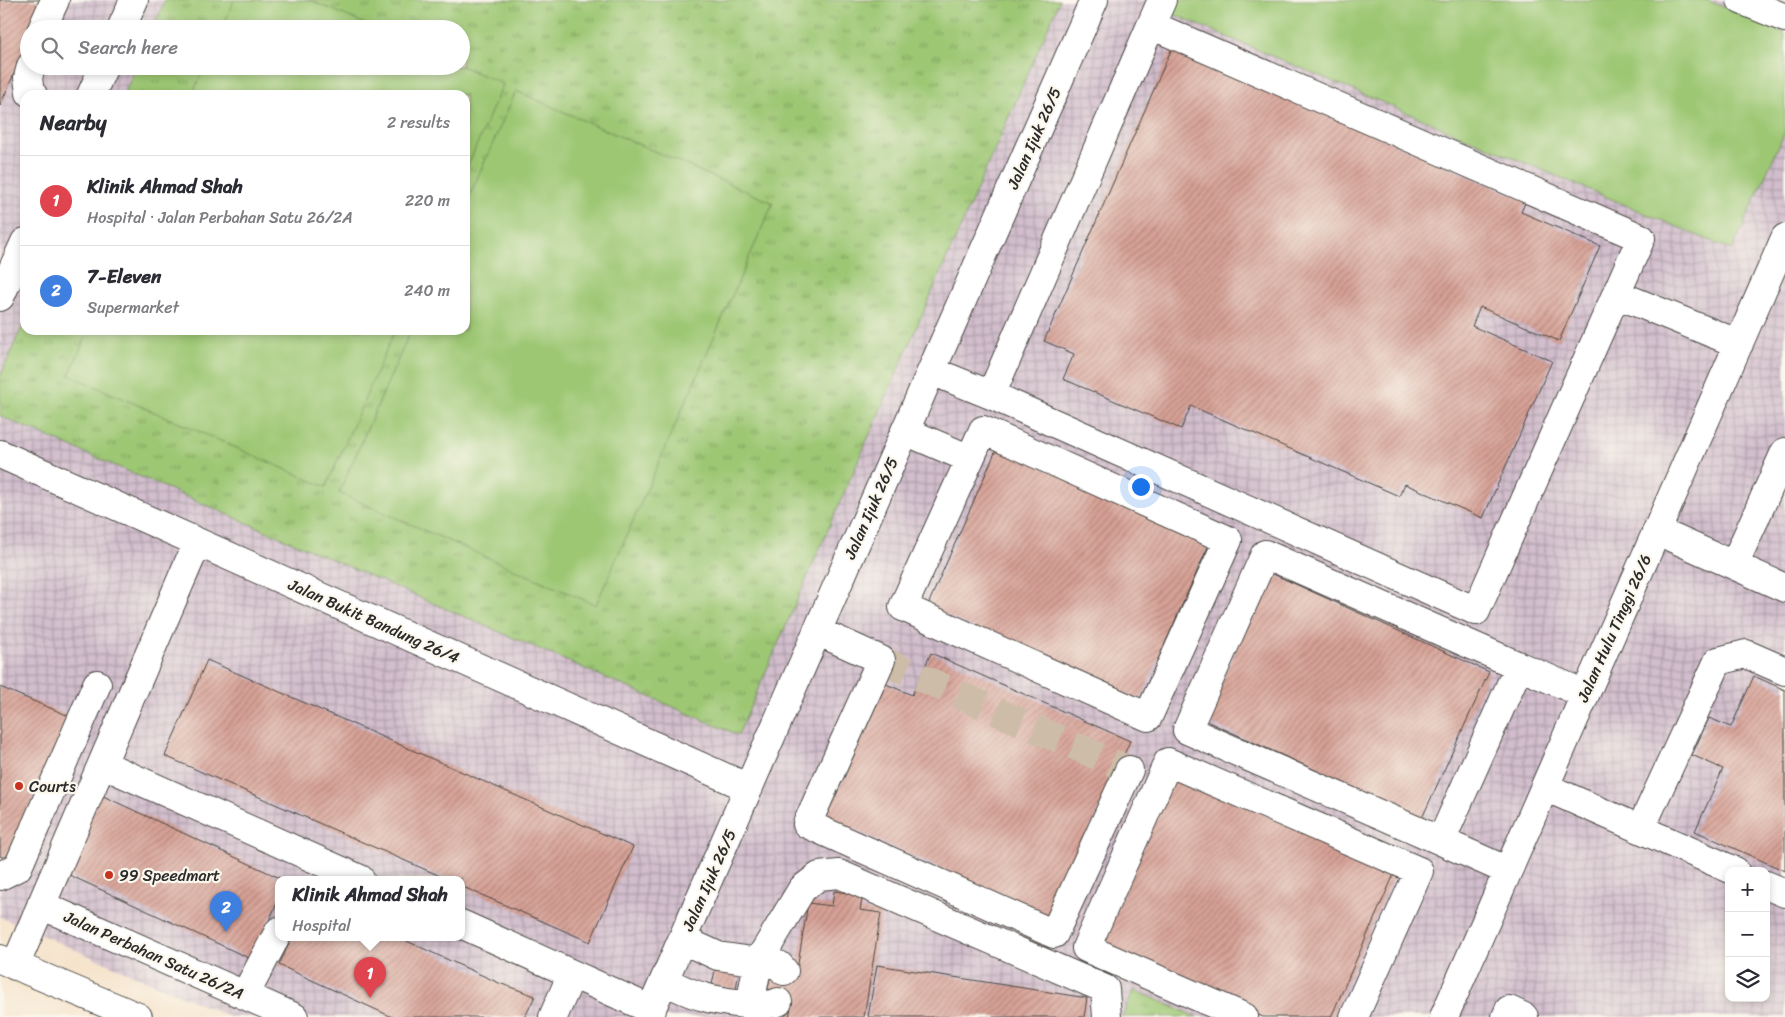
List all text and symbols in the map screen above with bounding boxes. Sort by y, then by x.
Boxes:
search box [20,20,470,75]
text: Search here [78,31,178,64]
icon: search [38,34,66,62]
street label: Jalan Ijuk 26/5 [998,82,1070,195]
text: Nearby [40,104,106,142]
text: 2 results [387,108,450,137]
text: Klinik Ahmad Shah [87,170,243,203]
text: 1 [53,186,59,215]
text: 220 m [405,186,450,215]
text: Hospital · Jalan Perbahan Satu 26/2A [87,203,353,232]
text: 7-Eleven [87,260,161,293]
text: 2 [51,276,61,305]
text: 240 m [404,276,450,305]
text: Supermarket [87,293,179,322]
street label: Jalan Ijuk 26/5 [835,452,907,565]
your location [1128,474,1154,500]
street label: Jalan Hulu Tinggi 26/6 [1568,549,1660,708]
street label: Jalan Bukit Bandung 26/4 [283,570,464,672]
place label: Courts [29,772,76,801]
marker: Courts [13,780,25,792]
street label: Jalan Ijuk 26/5 [673,824,745,937]
place label: 99 Speedmart [119,861,220,890]
map controls [1725,867,1770,1002]
button: + [1725,867,1770,912]
marker: 99 Speedmart [103,869,115,881]
popup [275,876,465,941]
text: Klinik Ahmad Shah [292,878,448,911]
pin: 2 [210,891,242,932]
street label: Jalan Perbahan Satu 26/2A [61,907,247,1003]
text: Hospital [292,911,351,940]
button: − [1725,912,1770,957]
pin: 1 [354,957,386,998]
button: layers [1725,957,1770,1002]

